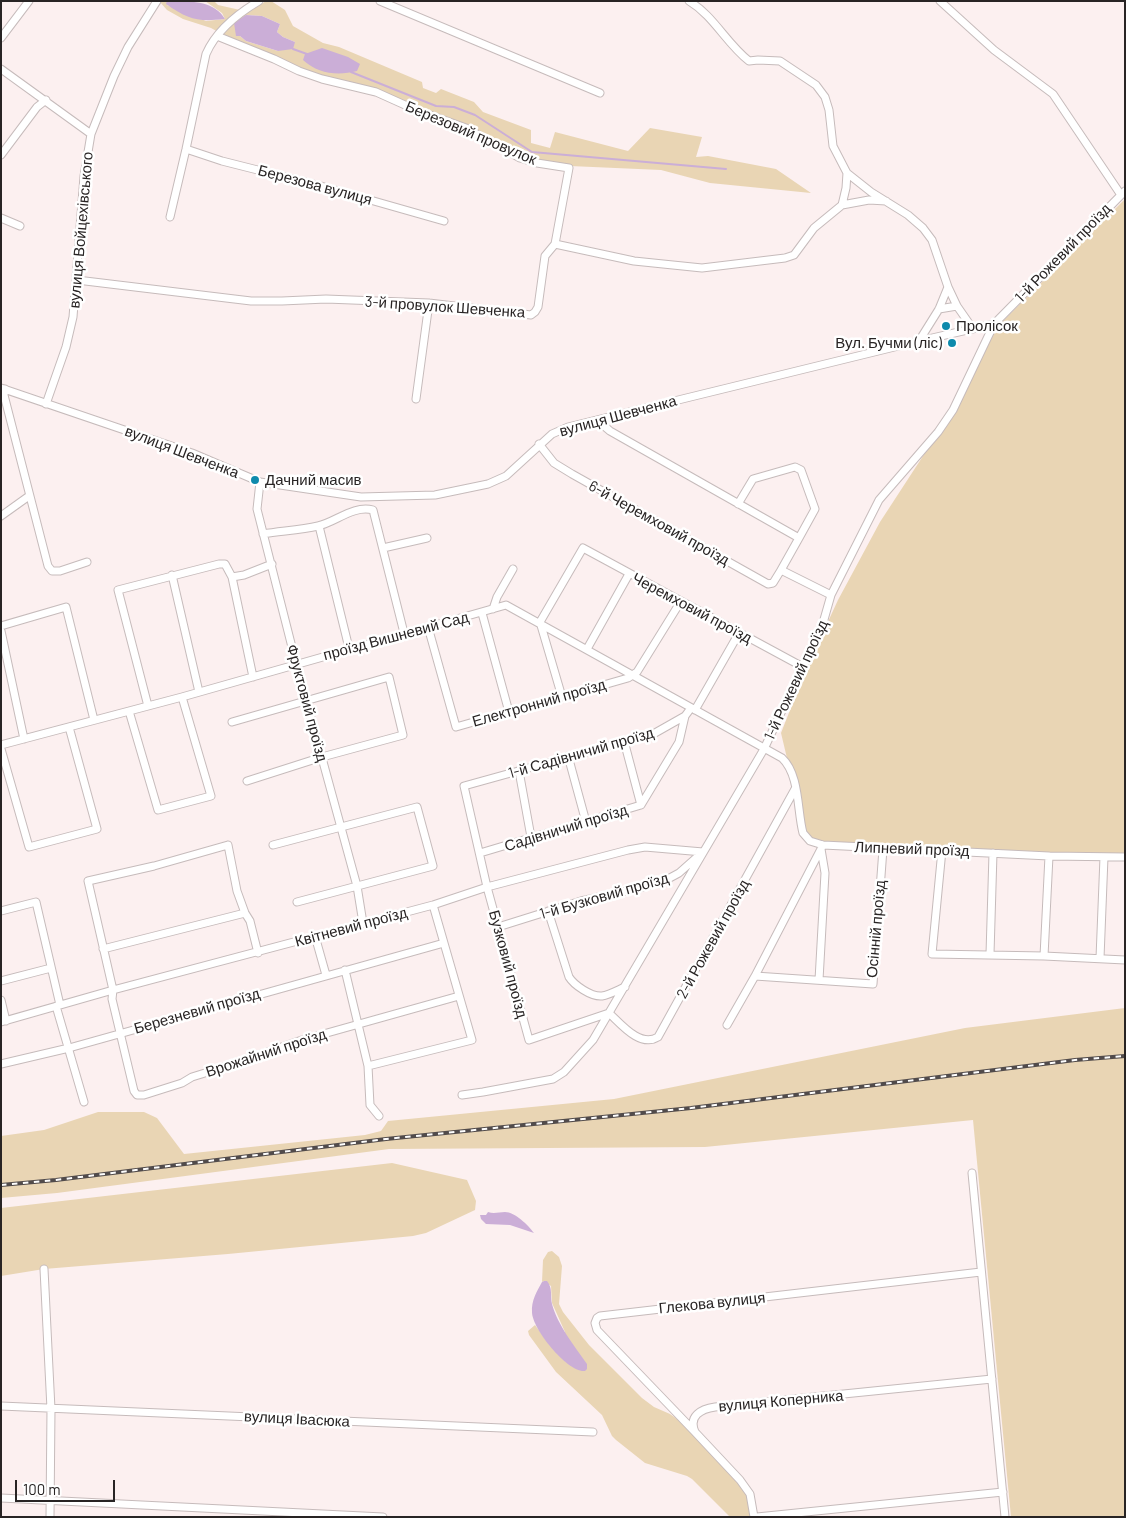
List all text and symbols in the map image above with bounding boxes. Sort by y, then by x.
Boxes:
street label: Березовий провулок [403,97,539,169]
street label: вулиця Войцехівського [65,151,97,309]
street label: Березова вулиця [256,161,374,209]
street label: 1-й Рожевий проїзд [1011,200,1115,306]
street label: 3-й провулок Шевченка [364,292,526,322]
place label: Пролісок [956,317,1018,335]
marker: Пролісок [940,320,952,332]
place label: Вул. Бучми (ліс) [835,334,942,352]
marker: Вул. Бучми (ліс) [946,337,958,349]
street label: вулиця Шевченка [557,392,679,440]
street label: вулиця Шевченка [122,422,242,482]
place label: Дачний масив [265,471,362,489]
marker: Дачний масив [249,474,261,486]
street label: 6-й Черемховий проїзд [586,477,732,569]
street label: Черемховий проїзд [629,569,755,647]
street label: проїзд Вишневий Сад [321,608,471,664]
street label: 1-й Рожевий проїзд [760,617,832,743]
street label: Фруктовий проїзд [283,642,331,764]
street label: Електронний проїзд [470,675,608,731]
street label: 1-й Садівничий проїзд [506,724,656,782]
street label: Садівничий проїзд [502,801,630,855]
street label: Липневий проїзд [854,838,970,860]
street label: 1-й Бузковий проїзд [537,869,671,923]
street label: 2-й Рожевий проїзд [673,876,753,1002]
street label: Осінній проїзд [863,879,889,979]
street label: Квітневий проїзд [293,903,409,951]
street label: Бузковий проїзд [485,908,531,1020]
street label: Березневий проїзд [132,984,262,1038]
street label: Врожайний проїзд [203,1025,329,1081]
street label: Глекова вулиця [658,1288,766,1318]
street label: вулиця Коперника [718,1387,844,1415]
street label: вулиця Івасюка [244,1407,350,1431]
scale bar [18,1470,118,1502]
text: 100 m [23,1480,61,1498]

